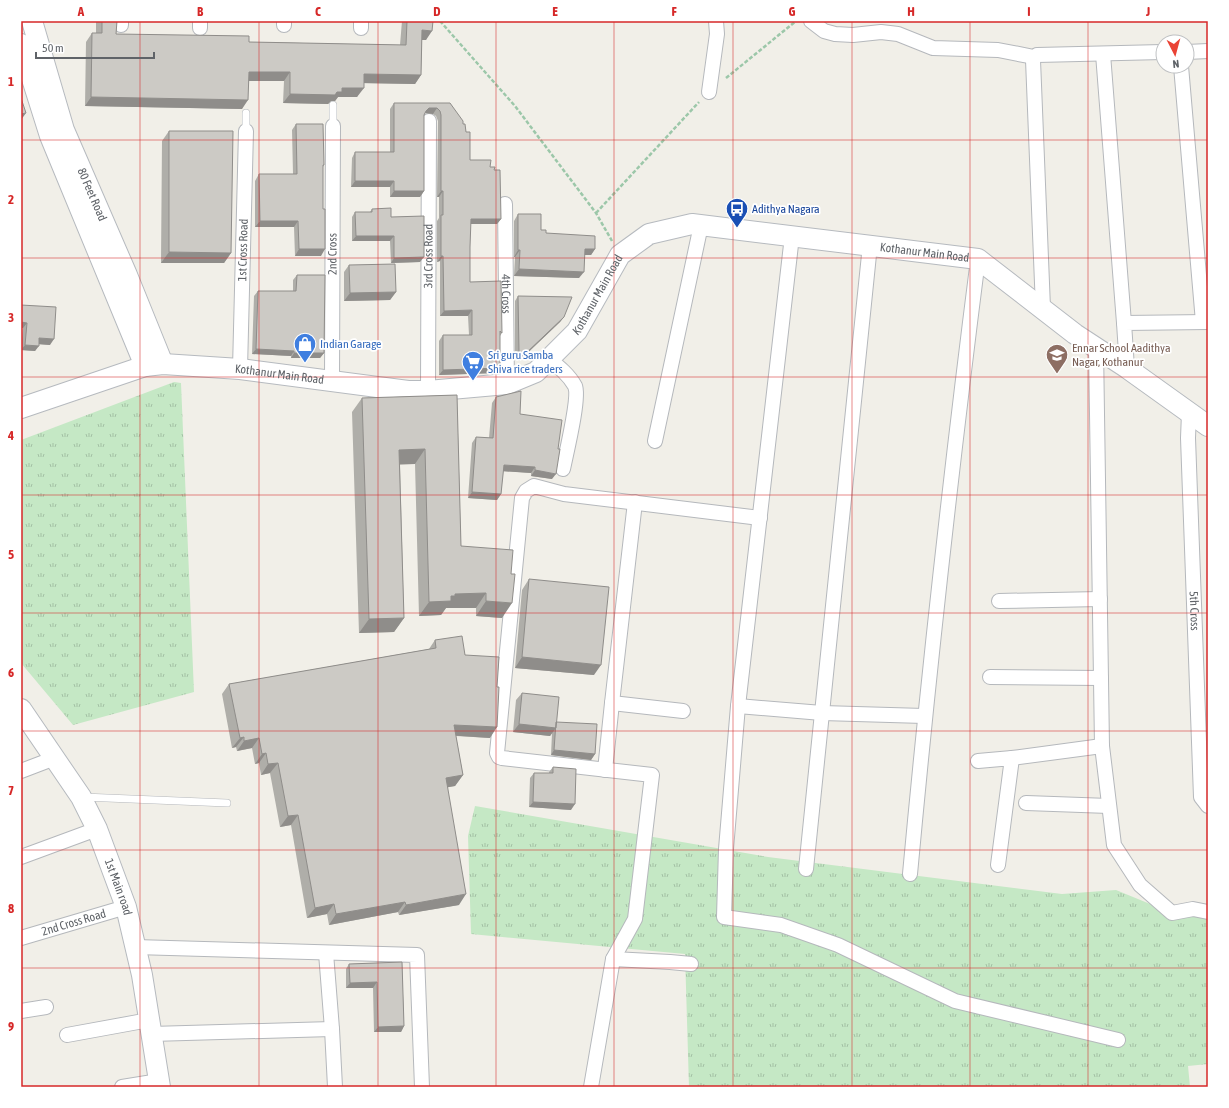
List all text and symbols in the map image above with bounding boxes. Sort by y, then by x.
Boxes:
text: A [77,4,85,19]
text: B [197,4,204,19]
text: C [315,4,321,19]
text: D [433,4,441,19]
text: E [552,4,558,19]
text: F [671,4,677,19]
text: G [789,4,796,19]
text: H [907,4,915,19]
text: I [1027,4,1031,19]
text: J [1145,4,1150,19]
scale bar [36,34,154,60]
north arrow [1155,34,1195,74]
text: 50 m [42,41,64,55]
text: N [1172,58,1180,70]
text: 1 [8,74,14,89]
street label: 80 Feet Road [74,166,110,223]
text: 2 [8,192,14,207]
bus stop icon: Adithya Nagara [724,196,750,229]
place label: Adithya Nagara [752,202,820,216]
street label: 1st Cross Road [235,219,251,282]
street label: 3rd Cross Road [421,224,436,288]
street label: 2nd Cross [325,233,340,275]
street label: Kothanur Main Road [879,240,970,265]
street label: Kothanur Main Road [570,252,626,338]
street label: 4th Cross [499,274,513,314]
text: 3 [8,310,14,325]
shop icon: Indian Garage [292,331,318,364]
place label: Indian Garage [320,337,382,351]
place label: Ennar School Aadithya Nagar, Kothanur [1072,341,1171,369]
school or university icon: Ennar School Aadithya Nagar, Kothanur [1044,342,1070,375]
place label: Sri guru Samba Shiva rice traders [488,348,563,376]
supermarket icon: Sri guru Samba Shiva rice traders [460,349,486,382]
street label: Kothanur Main Road [234,362,325,387]
text: 4 [7,428,14,443]
text: 5 [8,547,14,562]
street label: 5th Cross [1187,591,1202,631]
text: 6 [8,665,14,680]
text: 7 [8,783,14,798]
street label: 1st Main road [102,857,135,917]
text: 8 [8,901,14,916]
street label: 2nd Cross Road [40,906,108,939]
text: 9 [8,1019,14,1034]

